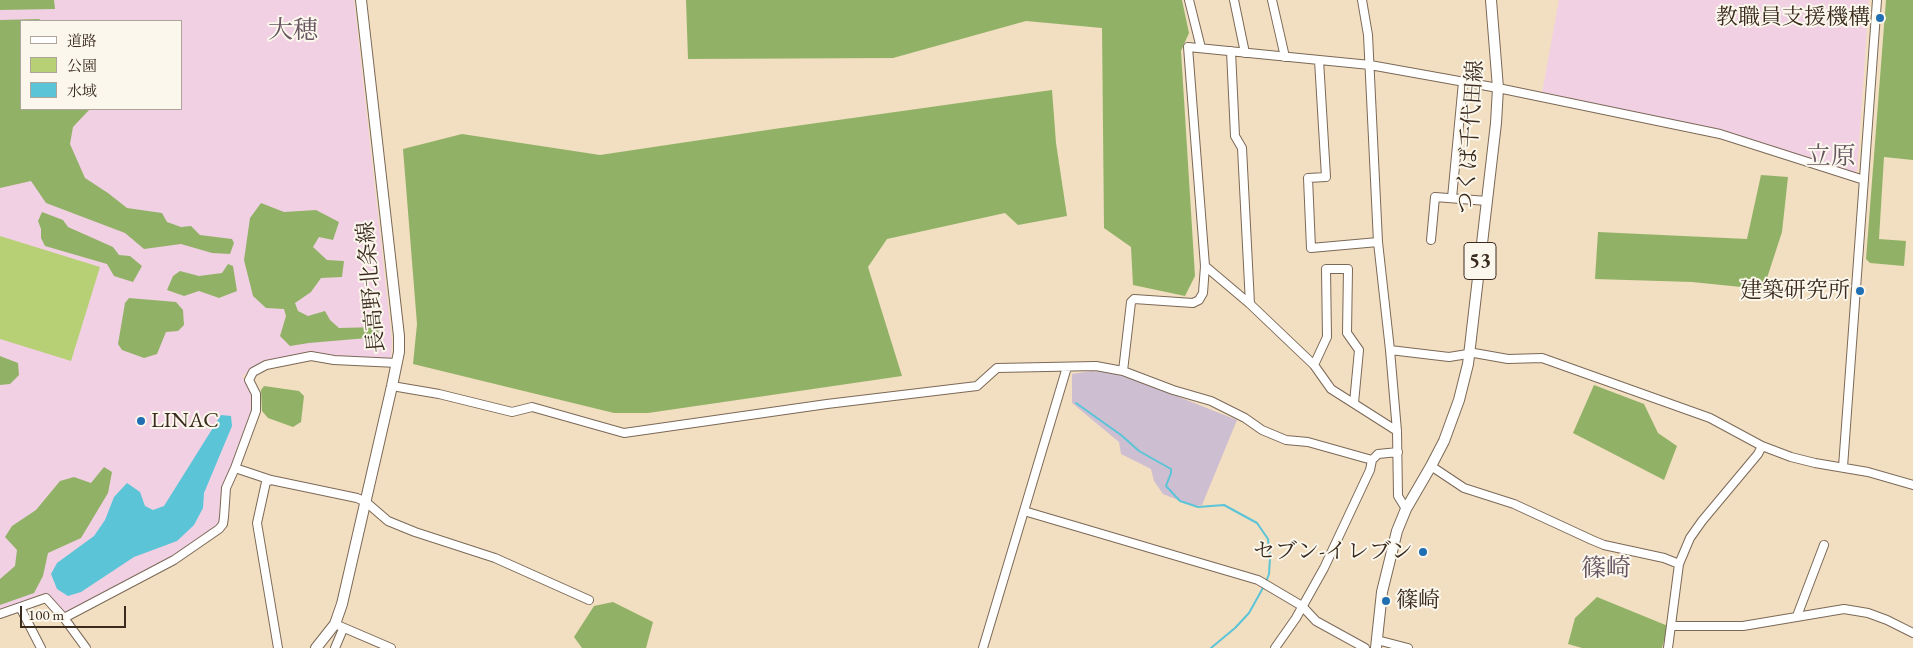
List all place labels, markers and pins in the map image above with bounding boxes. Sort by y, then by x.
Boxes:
place label: 教職員支援機構 [1716,5,1870,31]
marker: 教職員支援機構 [1874,12,1886,24]
place label: 建築研究所 [1740,278,1850,304]
marker: 建築研究所 [1854,285,1866,297]
place label: LINAC [151,408,219,434]
marker: LINAC [135,415,147,427]
place label: セブン-イレブン [1253,539,1413,565]
marker: セブン-イレブン [1417,546,1429,558]
place label: 篠崎 [1396,588,1440,614]
marker: 篠崎 [1380,595,1392,607]

